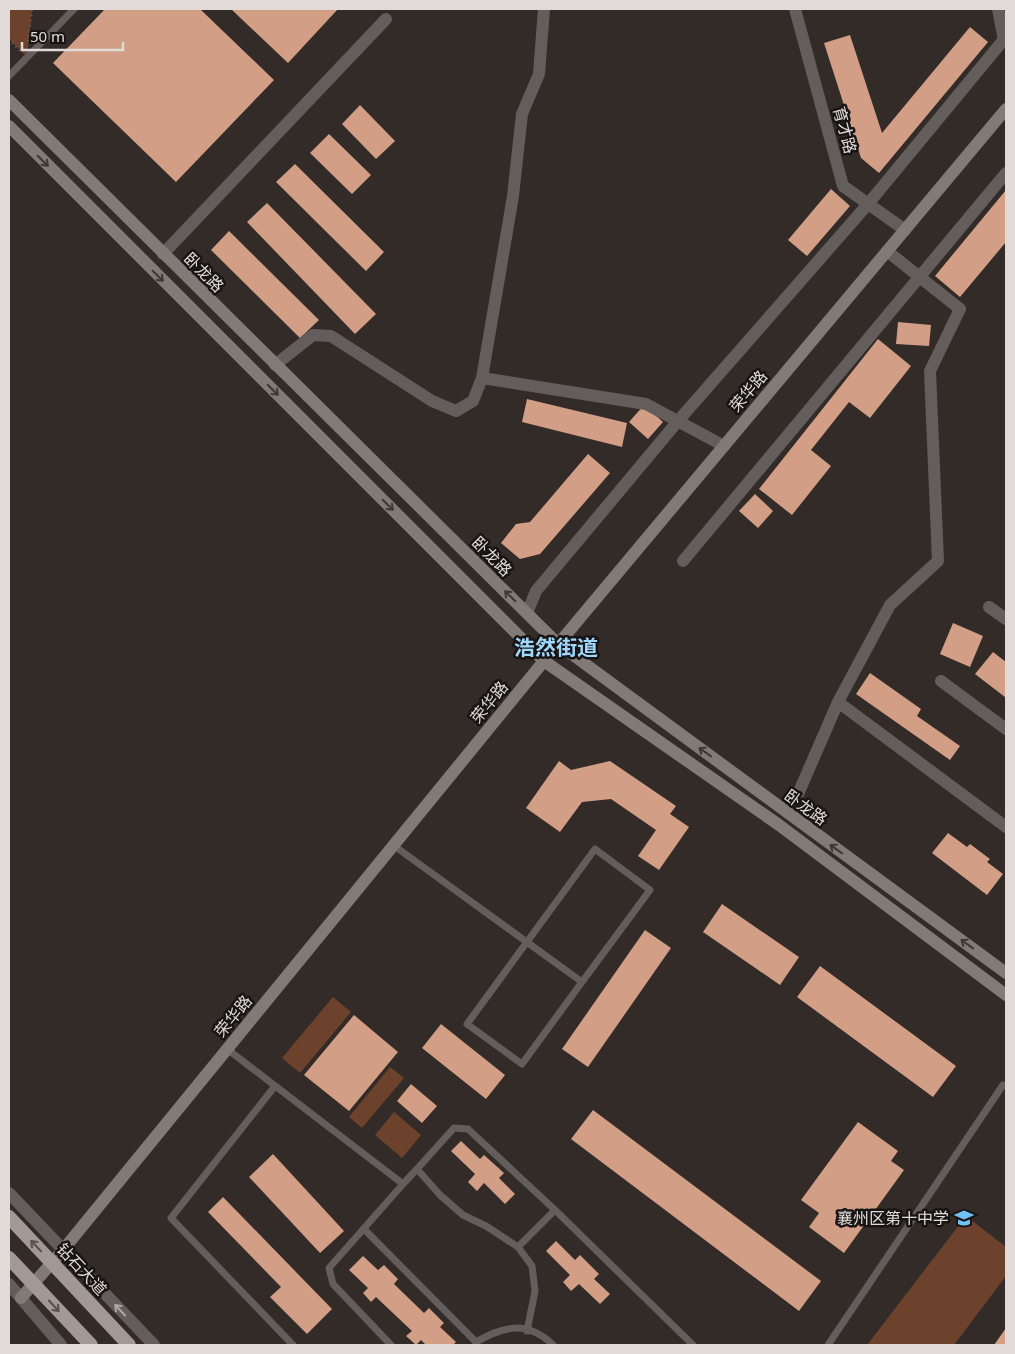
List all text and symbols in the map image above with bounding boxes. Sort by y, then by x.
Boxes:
scale bar [22,20,124,52]
text: 50 m [30,26,65,46]
street label: 育才路 [828,104,862,156]
one-way arrow [37,155,49,167]
street label: 卧龙路 [179,247,229,297]
one-way arrow [152,270,164,282]
street label: 荣华路 [724,366,772,416]
one-way arrow [267,384,279,397]
one-way arrow [382,499,394,511]
street label: 卧龙路 [467,531,517,581]
one-way arrow [504,590,516,603]
district label: 浩然街道 [514,633,598,661]
street label: 荣华路 [465,676,513,728]
one-way arrow [698,747,712,757]
street label: 卧龙路 [780,784,832,830]
one-way arrow [830,843,843,854]
one-way arrow [960,939,974,949]
street label: 荣华路 [209,990,257,1042]
place label: 襄州区第十中学 [837,1207,949,1229]
school or university icon: 襄州区第十中学 [953,1207,975,1229]
street label: 钻石大道 [52,1238,112,1300]
one-way arrow [30,1239,42,1252]
one-way arrow [48,1300,60,1313]
one-way arrow [114,1303,126,1316]

